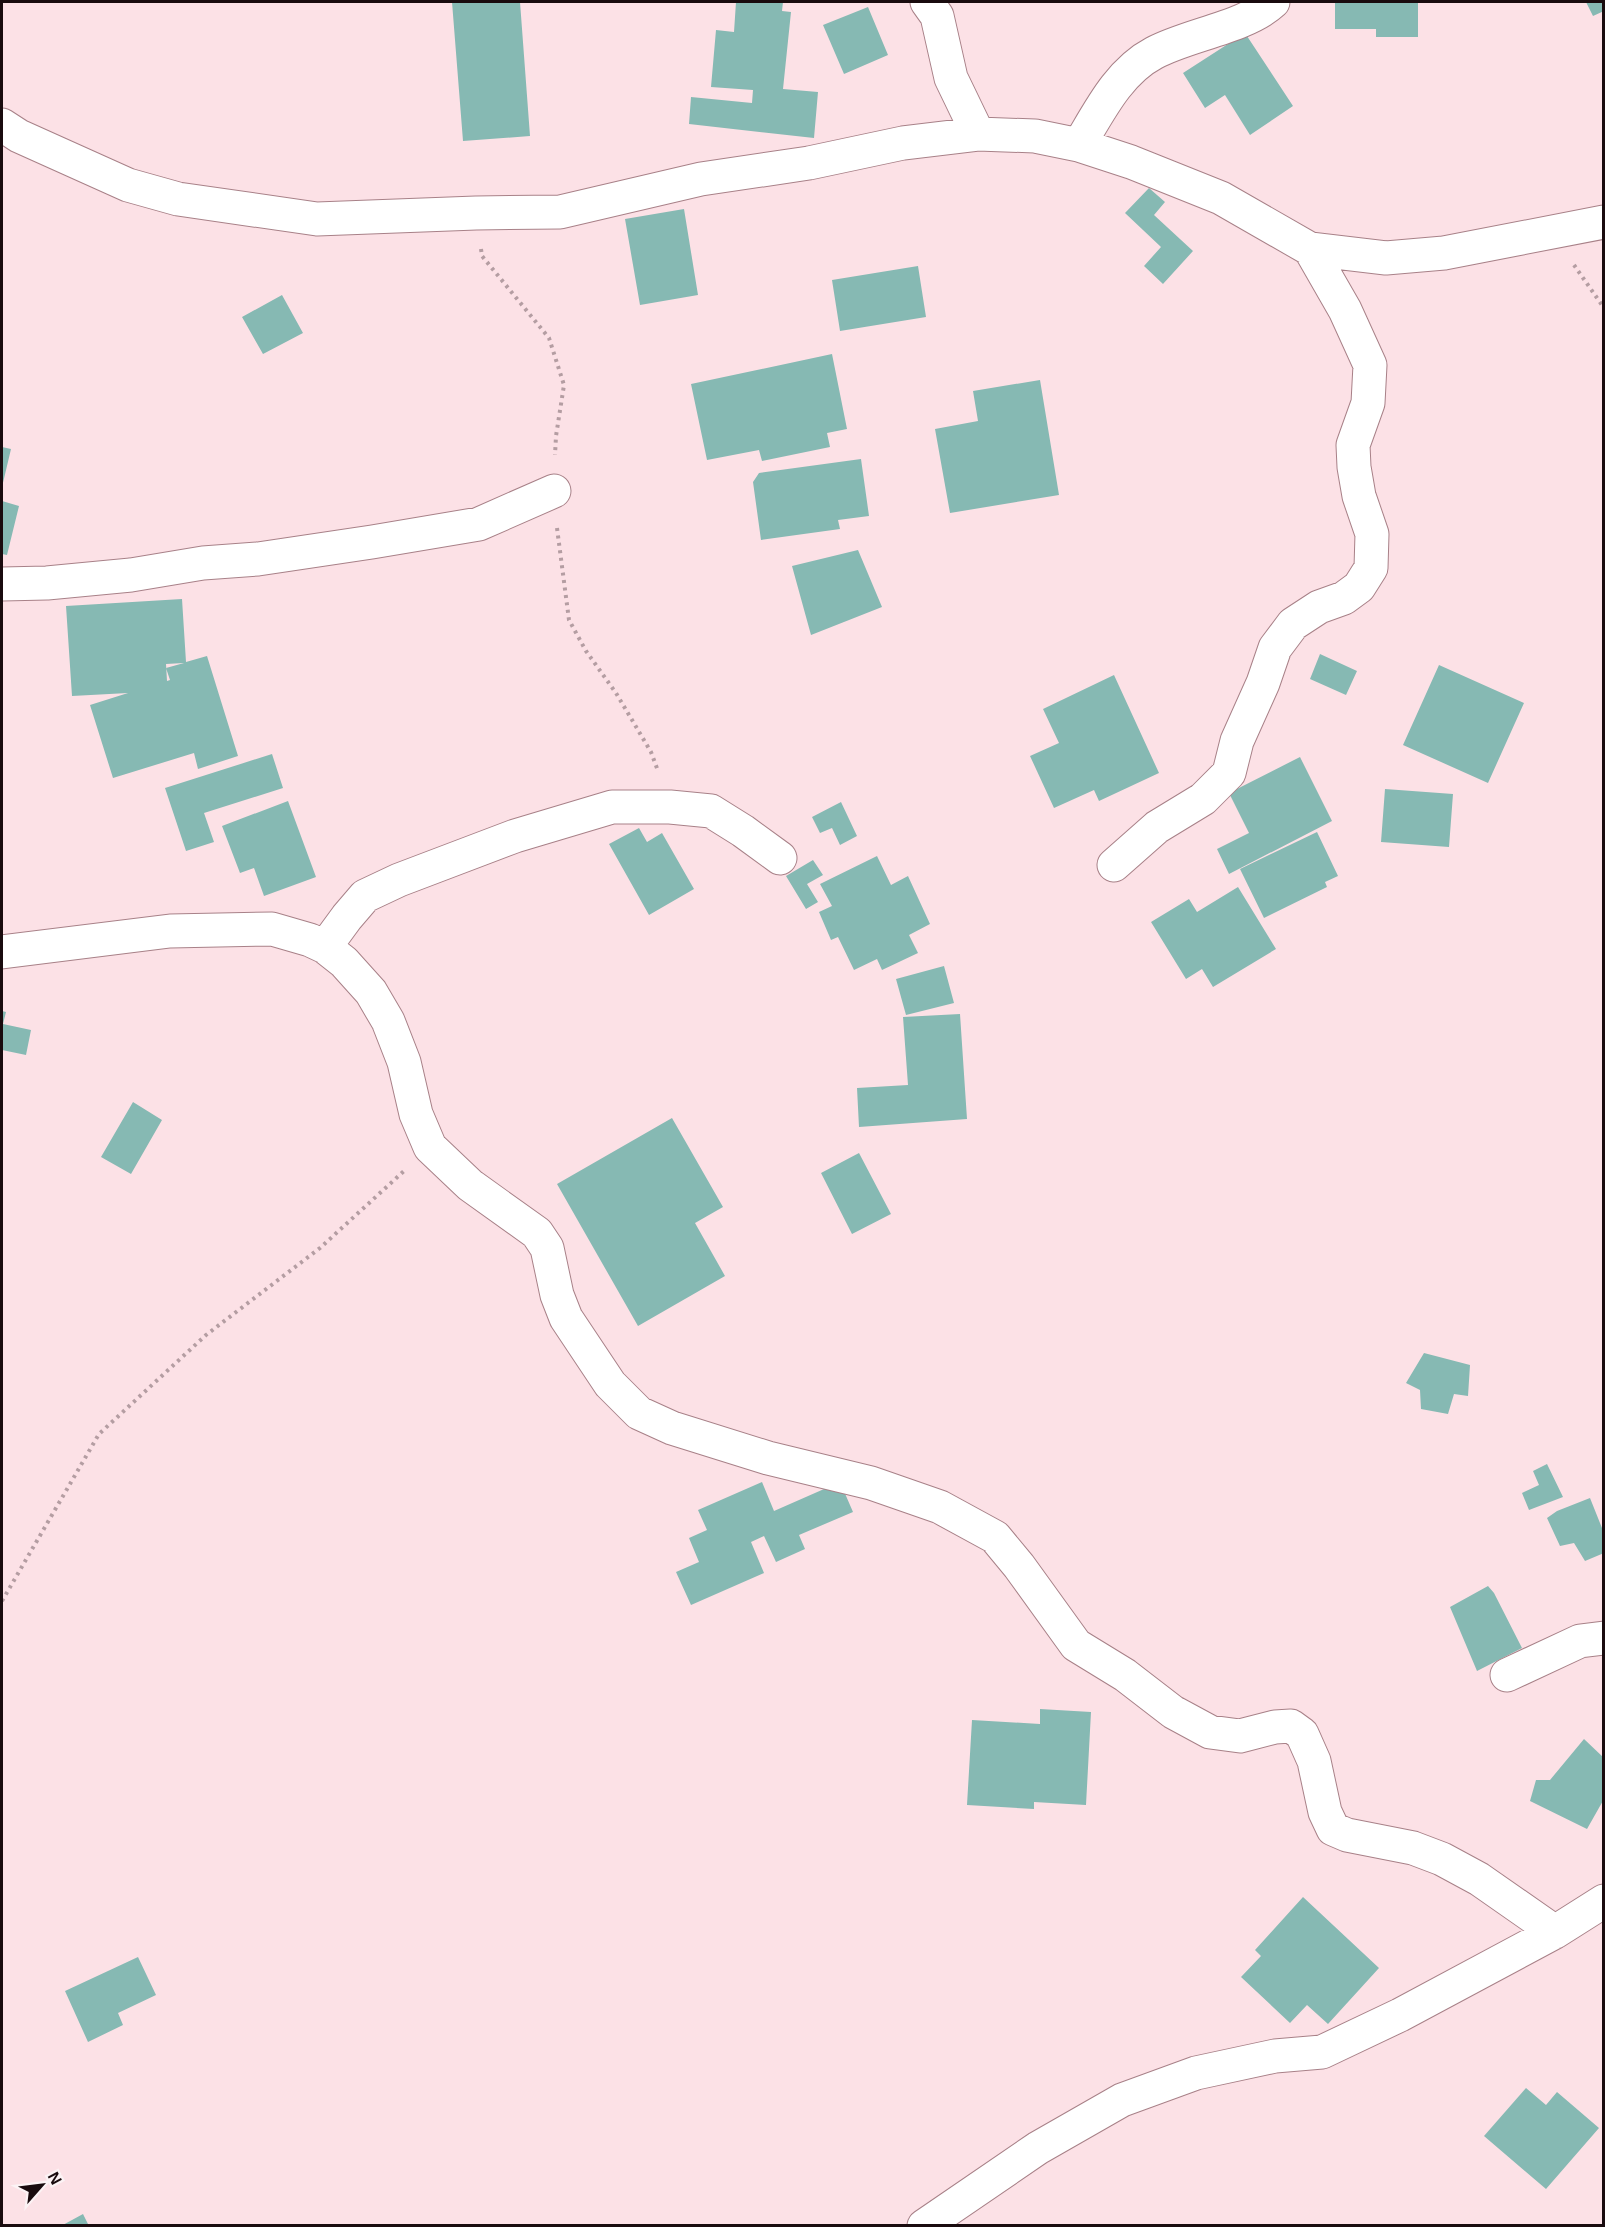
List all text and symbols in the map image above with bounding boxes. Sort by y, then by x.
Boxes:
north arrow [12,2155,72,2215]
text: N [45,2169,65,2187]

